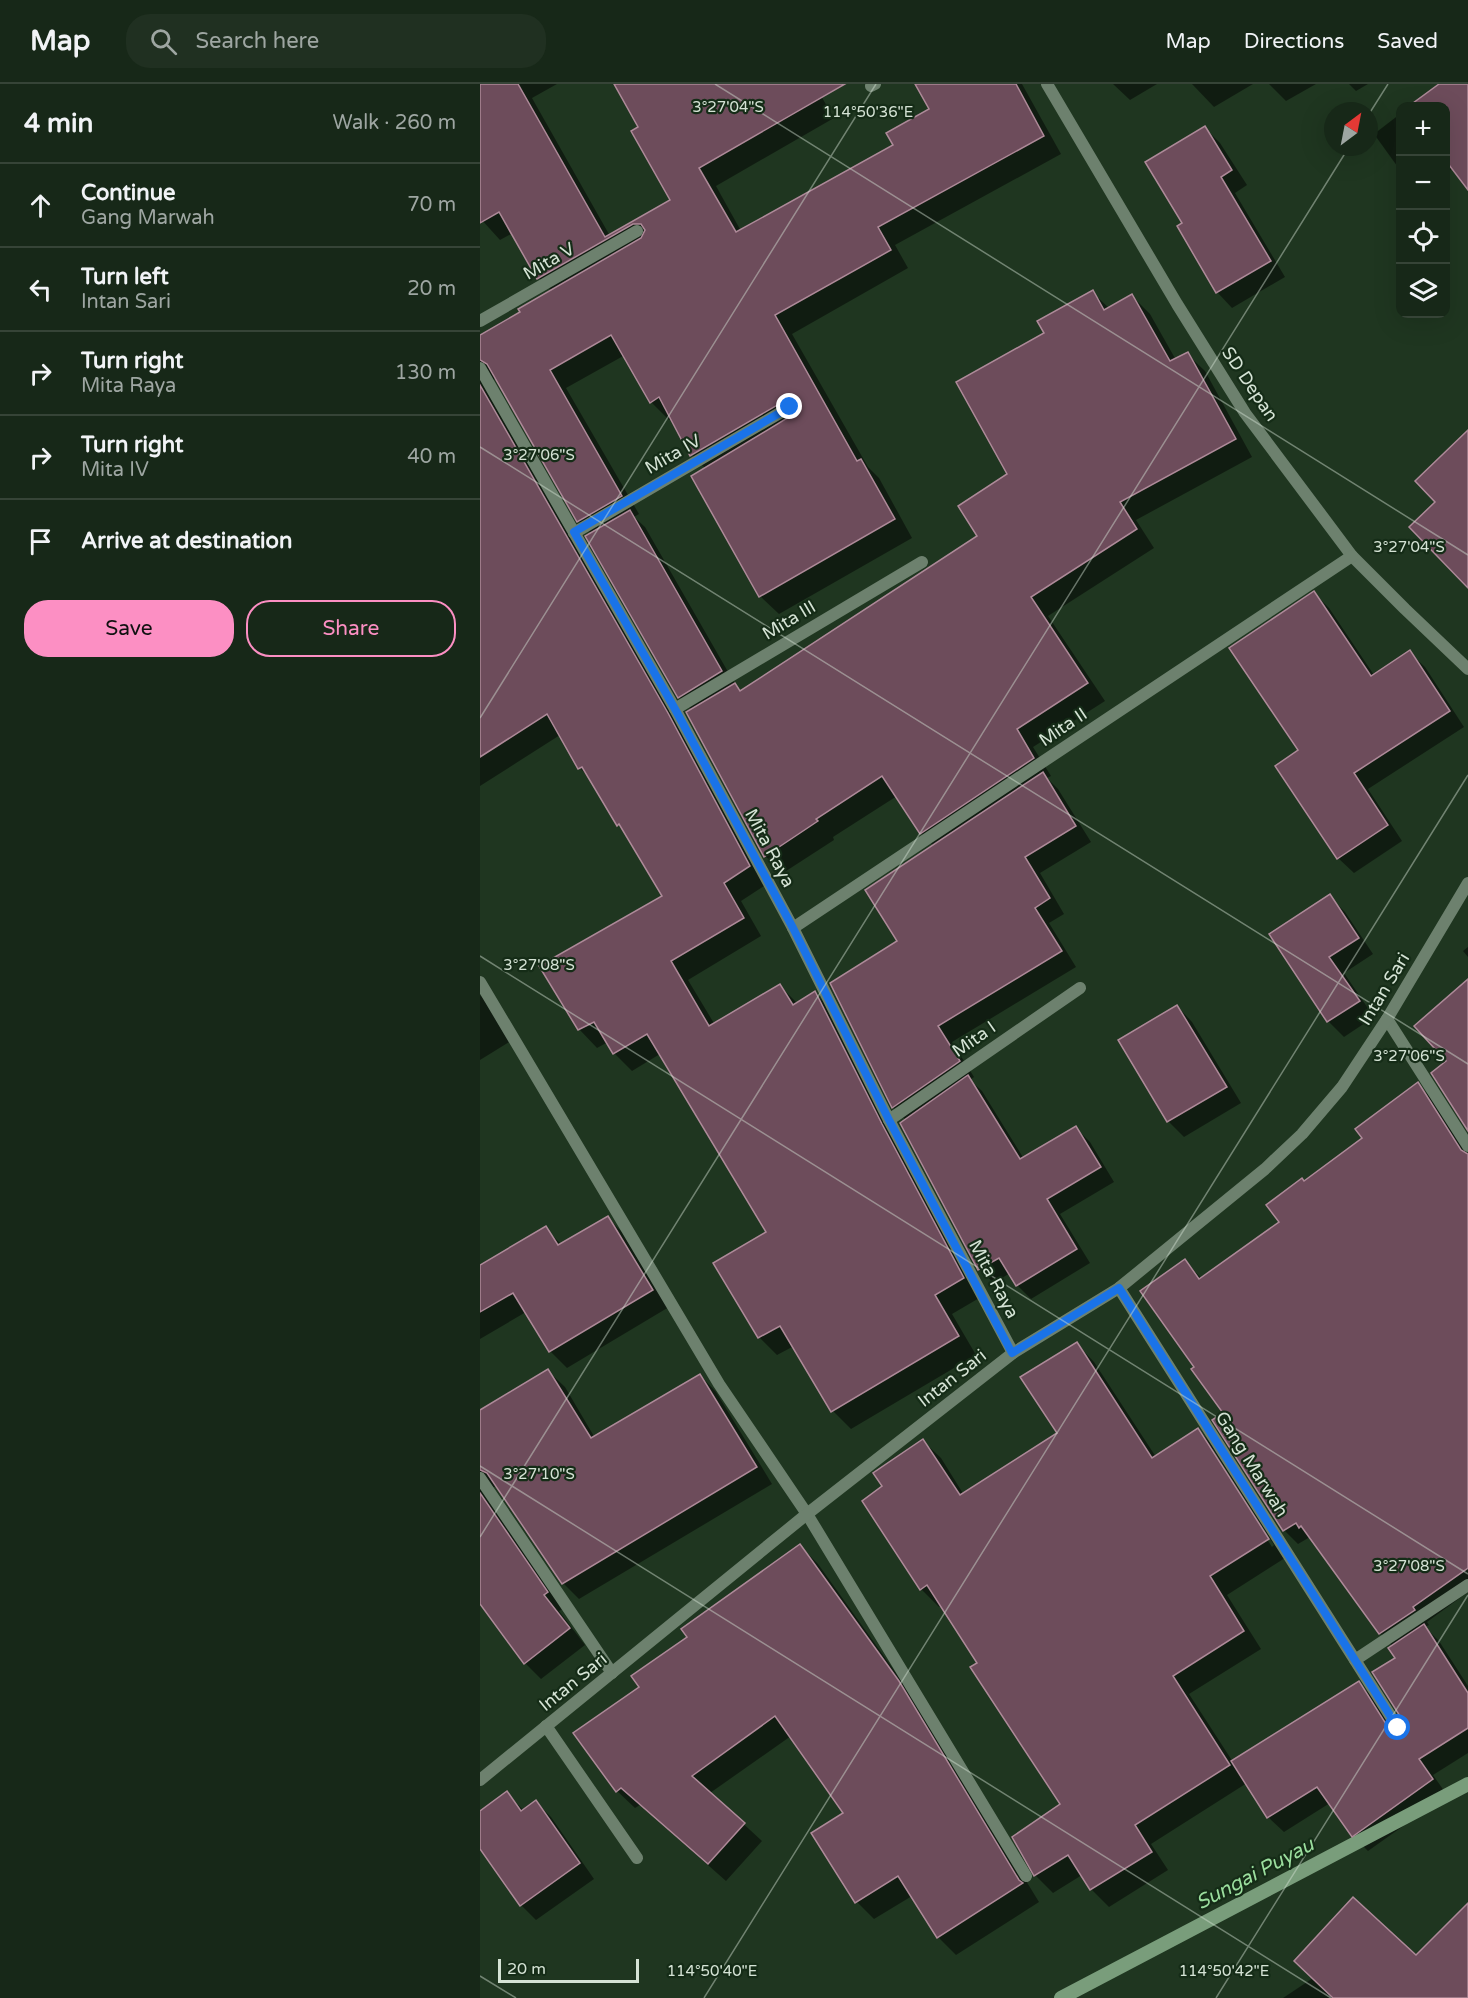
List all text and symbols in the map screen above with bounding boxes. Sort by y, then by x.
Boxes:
search box [126,14,546,68]
text: Map [30,24,90,58]
icon: search [147,25,180,58]
text: Search here [195,28,319,54]
text: Map [1165,29,1211,54]
text: Directions [1244,29,1344,54]
text: Saved [1377,29,1438,54]
text: 3°27'04"S [692,98,764,116]
north arrow [1324,102,1378,156]
map controls [1396,102,1450,318]
button: + [1396,102,1450,156]
text: 114°50'36"E [823,103,913,121]
text: 4 min [24,108,93,139]
text: Walk · 260 m [333,111,456,135]
button: − [1396,156,1450,210]
text: Continue [81,180,176,206]
icon: ahead [24,189,57,222]
text: 70 m [407,193,456,217]
text: Gang Marwah [81,206,215,230]
button: locate [1396,210,1450,264]
street label: Mita V [519,237,579,284]
text: Turn left [81,264,169,290]
button: layers [1396,264,1450,318]
icon: left [24,273,57,306]
text: 20 m [407,277,456,301]
text: Intan Sari [81,290,171,314]
street label: SD Depan [1217,343,1283,425]
text: Turn right [81,348,183,374]
icon: right [24,357,57,390]
text: 130 m [395,361,456,385]
text: Mita Raya [81,374,176,398]
route end [776,393,802,419]
street label: Mita IV [641,429,705,479]
text: Turn right [81,432,183,458]
icon: right [24,441,57,474]
text: 40 m [407,445,456,469]
text: 3°27'06"S [503,446,575,464]
text: Mita IV [81,458,149,482]
icon: arrive [24,525,57,558]
text: Arrive at destination [81,528,292,554]
text: 3°27'04"S [1373,538,1445,556]
street label: Mita III [758,595,820,645]
button: Save [24,600,234,657]
button: Share [246,600,456,657]
street label: Mita II [1035,703,1091,751]
street label: Mita Raya [740,805,800,891]
street label: Intan Sari [1354,949,1414,1029]
text: 3°27'08"S [503,956,575,974]
street label: Mita I [948,1016,1000,1062]
text: 3°27'06"S [1373,1047,1445,1065]
street label: Mita Raya [964,1236,1024,1322]
street label: Intan Sari [913,1344,991,1412]
street label: Gang Marwah [1211,1407,1293,1521]
text: 3°27'10"S [503,1465,575,1483]
text: 3°27'08"S [1373,1557,1445,1575]
street label: Intan Sari [535,1648,611,1716]
route start [1384,1714,1410,1740]
water label: Sungai Puyau [1192,1832,1320,1915]
scale bar [498,1956,639,1984]
text: 20 m [507,1959,546,1979]
text: 114°50'40"E [667,1962,757,1980]
text: 114°50'42"E [1179,1962,1269,1980]

